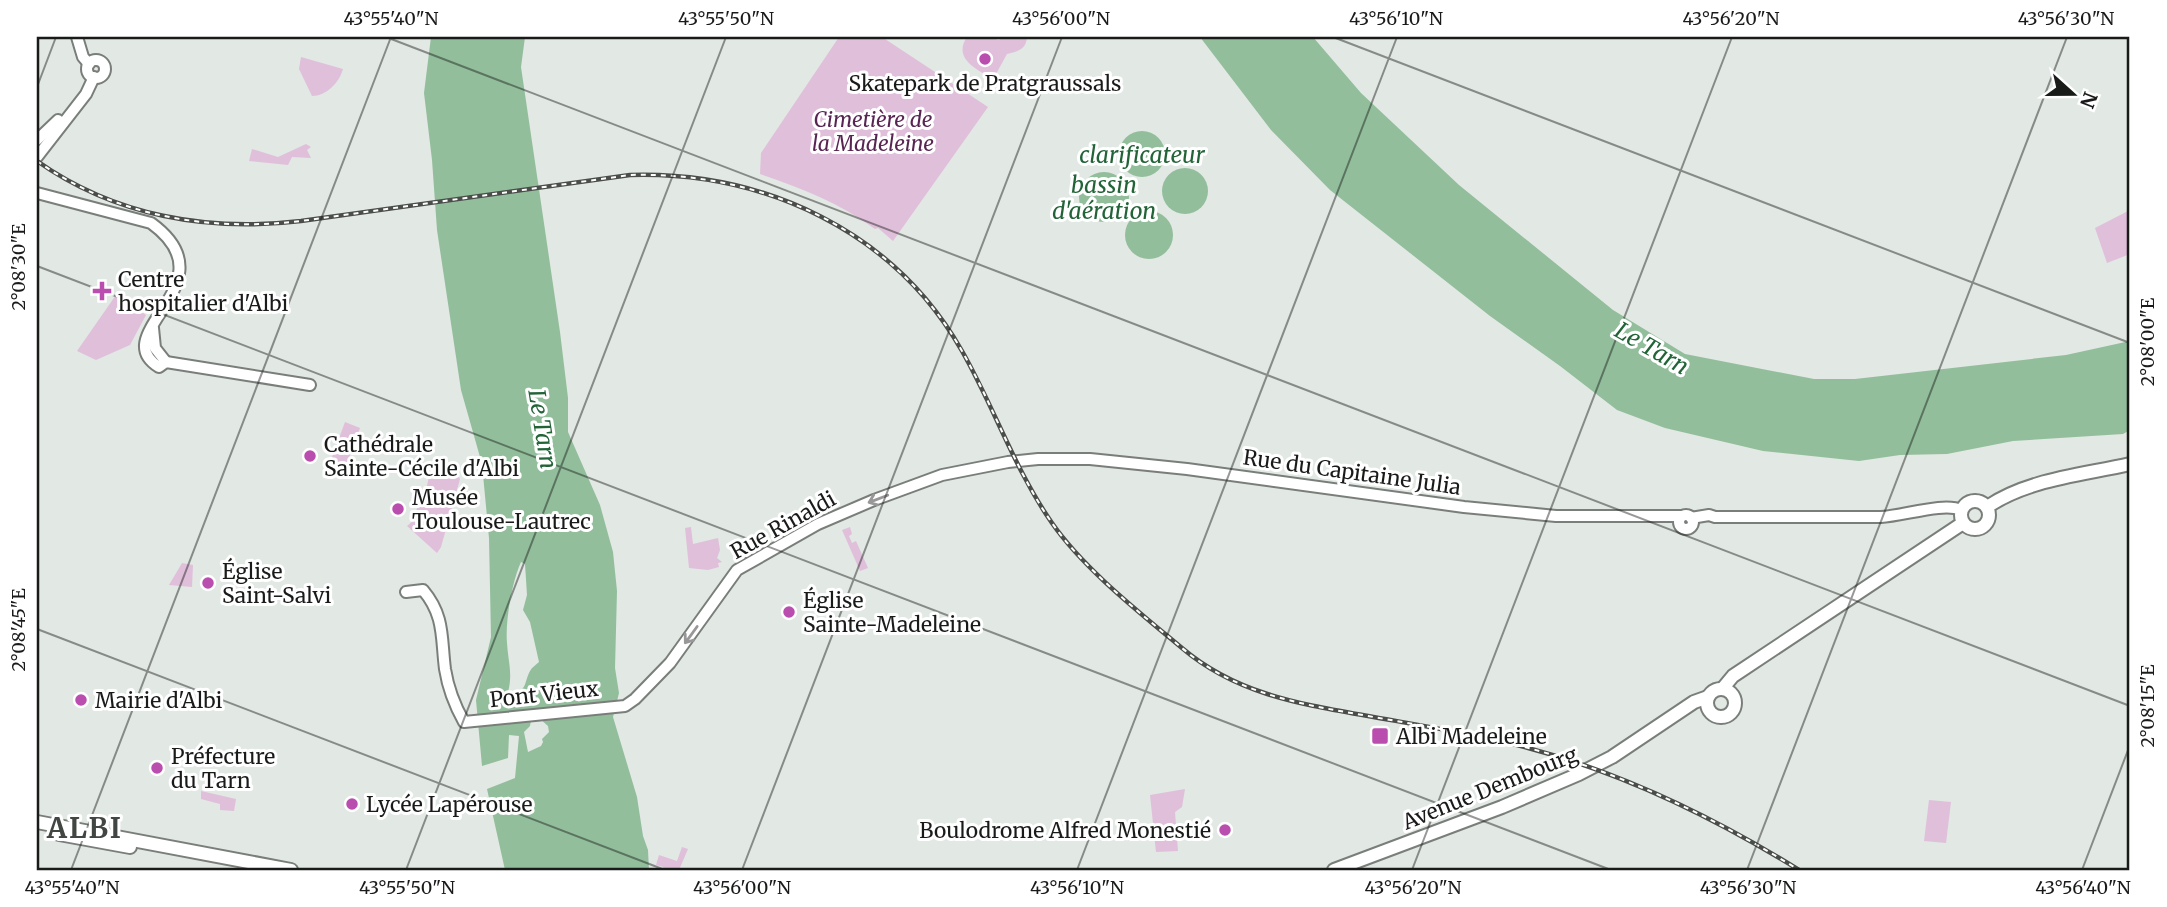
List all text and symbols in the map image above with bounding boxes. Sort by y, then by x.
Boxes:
text: 43°55'40"N [343,7,439,30]
text: 43°55'50"N [678,7,774,30]
text: 43°56'00"N [1012,7,1110,30]
text: 43°56'10"N [1349,7,1443,30]
text: 43°56'20"N [1683,7,1779,30]
text: 43°56'30"N [2018,7,2114,30]
marker: Skatepark de Pratgraussals [977,51,993,67]
north arrow [2038,60,2108,130]
place label: Skatepark de Pratgraussals [849,70,1121,97]
text: N [2075,89,2103,111]
park label: Cimetière de la Madeleine [812,106,934,157]
water label: clarificateur [1079,140,1205,169]
water label: bassin d'aération [1052,170,1156,225]
text: 2°08'30"E [7,223,30,311]
place label: Centre hospitalier d'Albi [118,266,288,317]
marker: Centre hospitalier d'Albi [92,281,112,301]
text: 2°08'00"E [2136,297,2159,386]
water label: Le Tarn [1610,315,1694,381]
water label: Le Tarn [522,387,564,471]
place label: Cathédrale Sainte-Cécile d'Albi [324,431,519,482]
street label: Rue du Capitaine Julia [1241,443,1463,501]
marker: Cathédrale Sainte-Cécile d'Albi [302,448,318,464]
place label: Musée Toulouse-Lautrec [412,484,591,535]
street label: Rue Rinaldi [726,485,840,565]
one-way arrow [867,493,889,506]
marker: Musée Toulouse-Lautrec [390,501,406,517]
place label: Église Saint-Salvi [222,557,332,609]
marker: Église Saint-Salvi [200,575,216,591]
place label: Église Sainte-Madeleine [803,586,981,638]
text: 2°08'45"E [7,588,30,672]
marker: Église Sainte-Madeleine [781,604,797,620]
one-way arrow [684,625,699,644]
text: 2°08'15"E [2136,664,2159,748]
street label: Pont Vieux [488,675,600,713]
place label: Mairie d'Albi [95,687,223,714]
marker: Mairie d'Albi [73,692,89,708]
place label: Albi Madeleine [1395,723,1547,750]
marker: Albi Madeleine [1370,726,1390,746]
street label: Avenue Dembourg [1398,740,1582,836]
place label: Préfecture du Tarn [171,743,275,794]
marker: Préfecture du Tarn [149,760,165,776]
place label: Lycée Lapérouse [366,791,532,818]
marker: Lycée Lapérouse [344,796,360,812]
district label: ALBI [46,810,123,846]
place label: Boulodrome Alfred Monestié [919,817,1211,844]
marker: Boulodrome Alfred Monestié [1217,822,1233,838]
text: 43°55'40"N [24,876,120,899]
text: 43°55'50"N [359,876,455,899]
text: 43°56'00"N [693,876,791,899]
text: 43°56'10"N [1030,876,1124,899]
text: 43°56'20"N [1365,876,1461,899]
text: 43°56'30"N [1700,876,1796,899]
text: 43°56'40"N [2035,876,2131,899]

